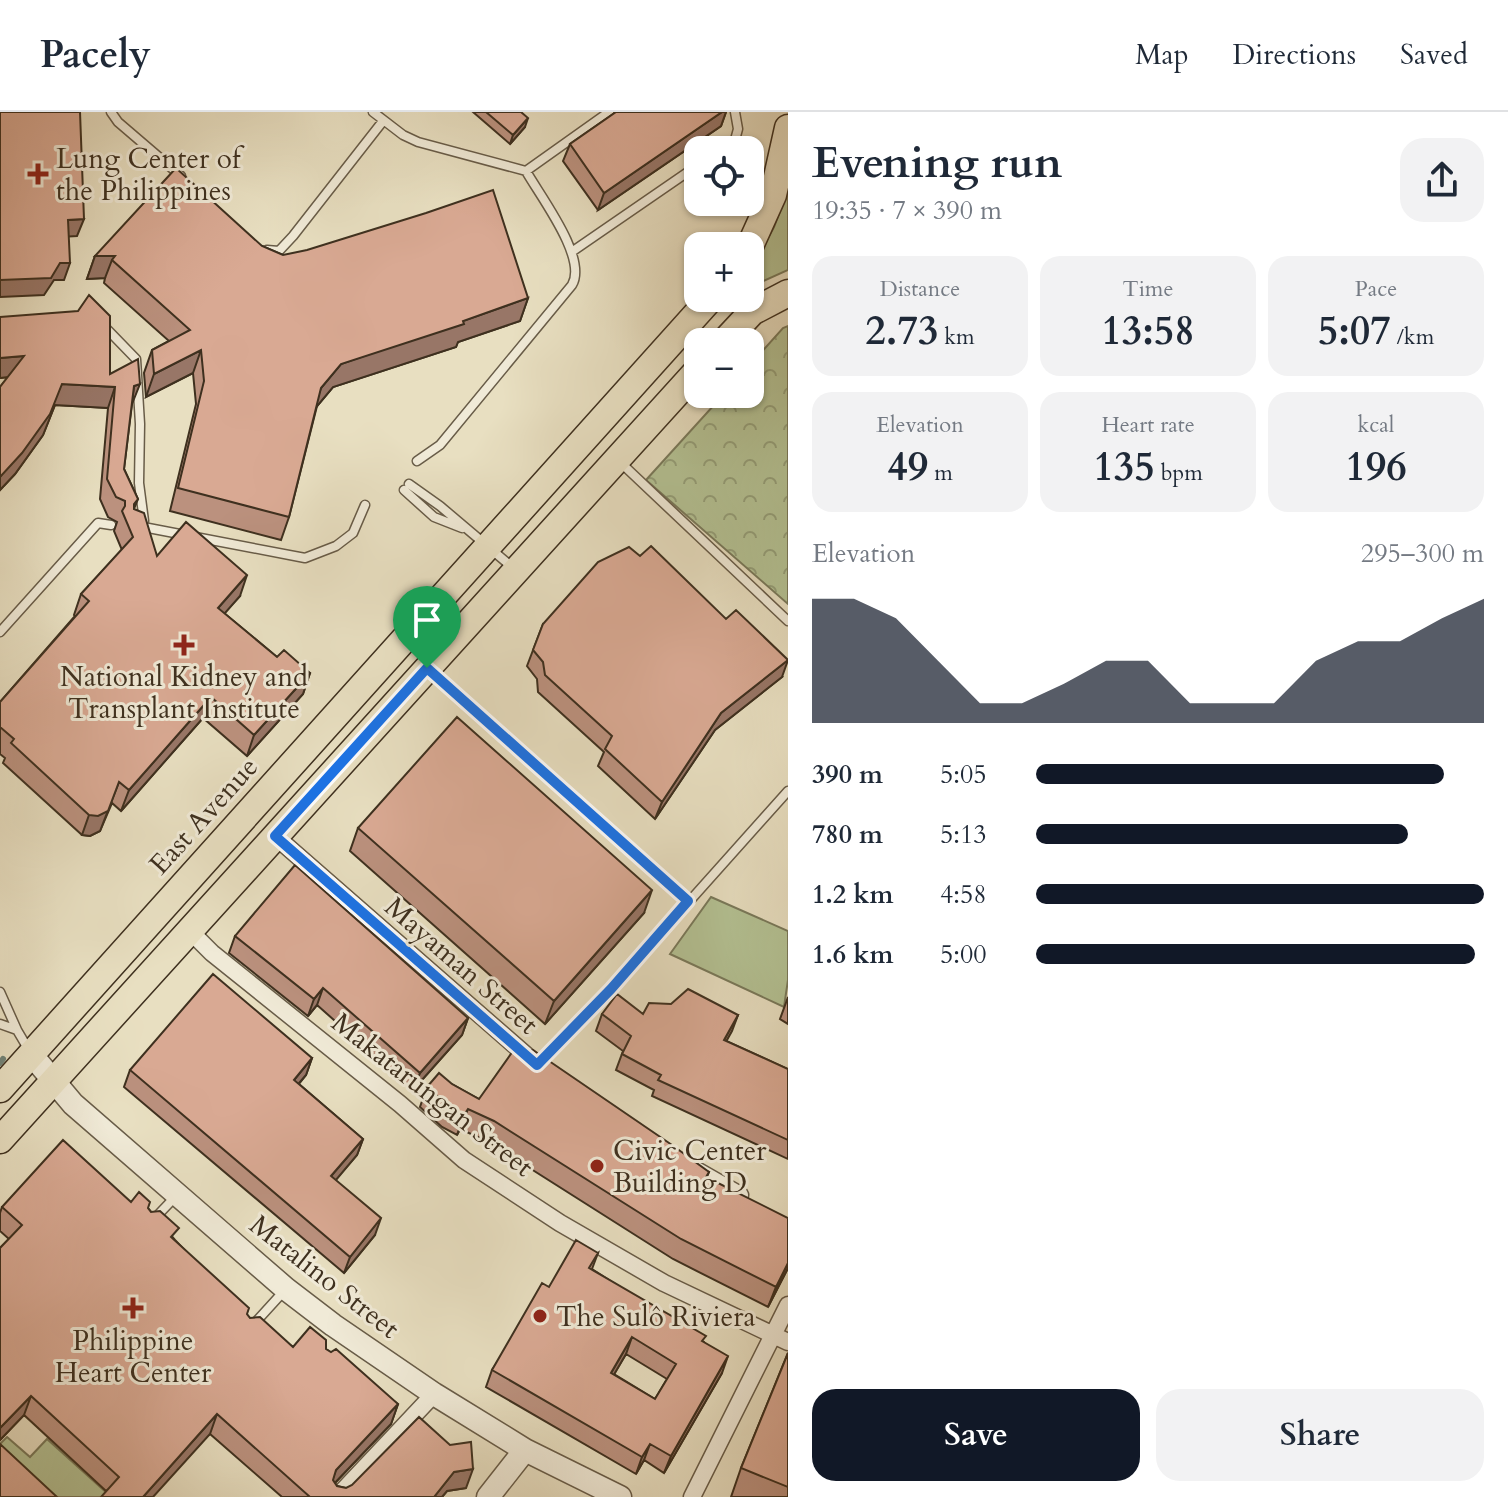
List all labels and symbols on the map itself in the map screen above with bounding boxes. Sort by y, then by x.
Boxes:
place label: Lung Center of the Philippines [56,140,245,210]
marker: Lung Center of the Philippines [27,163,49,185]
pin [393,586,461,668]
marker: National Kidney and Transplant Institute [173,634,195,656]
place label: National Kidney and Transplant Institute [60,658,308,728]
street label: East Avenue [141,749,267,883]
street label: Mayaman Street [376,888,546,1043]
street label: Makatarungan Street [324,1004,541,1186]
place label: Civic Center Building D [613,1132,767,1202]
marker: Civic Center Building D [588,1157,606,1175]
street label: Matalino Street [242,1206,407,1347]
marker: Philippine Heart Center [122,1297,144,1319]
place label: The Sulô Riviera [556,1298,756,1336]
marker: The Sulô Riviera [531,1307,549,1325]
place label: Philippine Heart Center [55,1322,212,1392]

